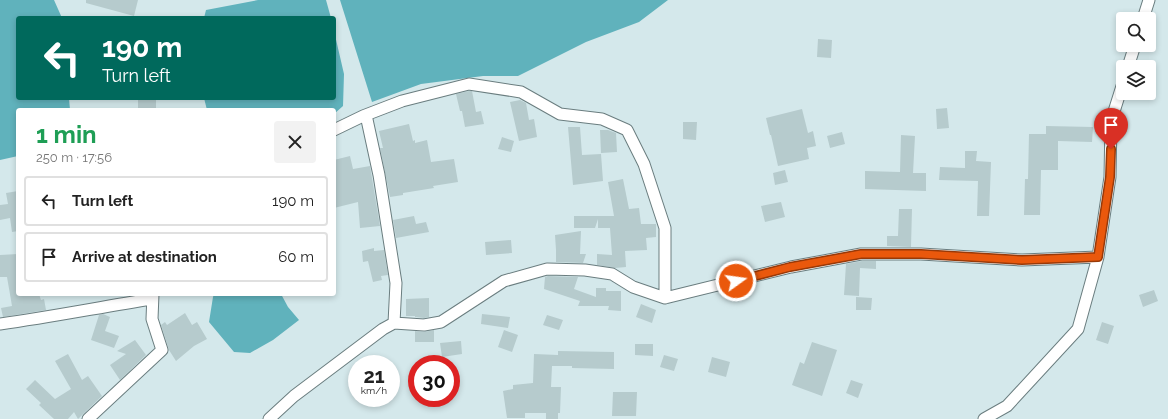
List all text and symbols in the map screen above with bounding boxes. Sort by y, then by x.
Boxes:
map controls [1116,12,1156,100]
button: search [1116,12,1156,52]
text: 190 m [102,31,182,64]
icon: left [36,32,88,84]
button: layers [1116,60,1156,100]
text: Turn left [102,65,171,86]
pin [1094,108,1128,149]
icon: arrive [1100,114,1122,136]
text: 1 min [36,120,97,149]
button: close [274,121,316,163]
text: 250 m · 17:56 [36,150,112,165]
icon: left [38,190,60,212]
text: Turn left [72,192,133,210]
text: 190 m [272,192,314,210]
icon: arrive [38,246,60,268]
text: Arrive at destination [72,248,217,266]
text: 60 m [278,248,314,266]
position arrow [715,260,757,302]
speed limit sign: 30 [408,355,460,407]
text: 21 [363,364,385,388]
text: km/h [361,385,387,396]

